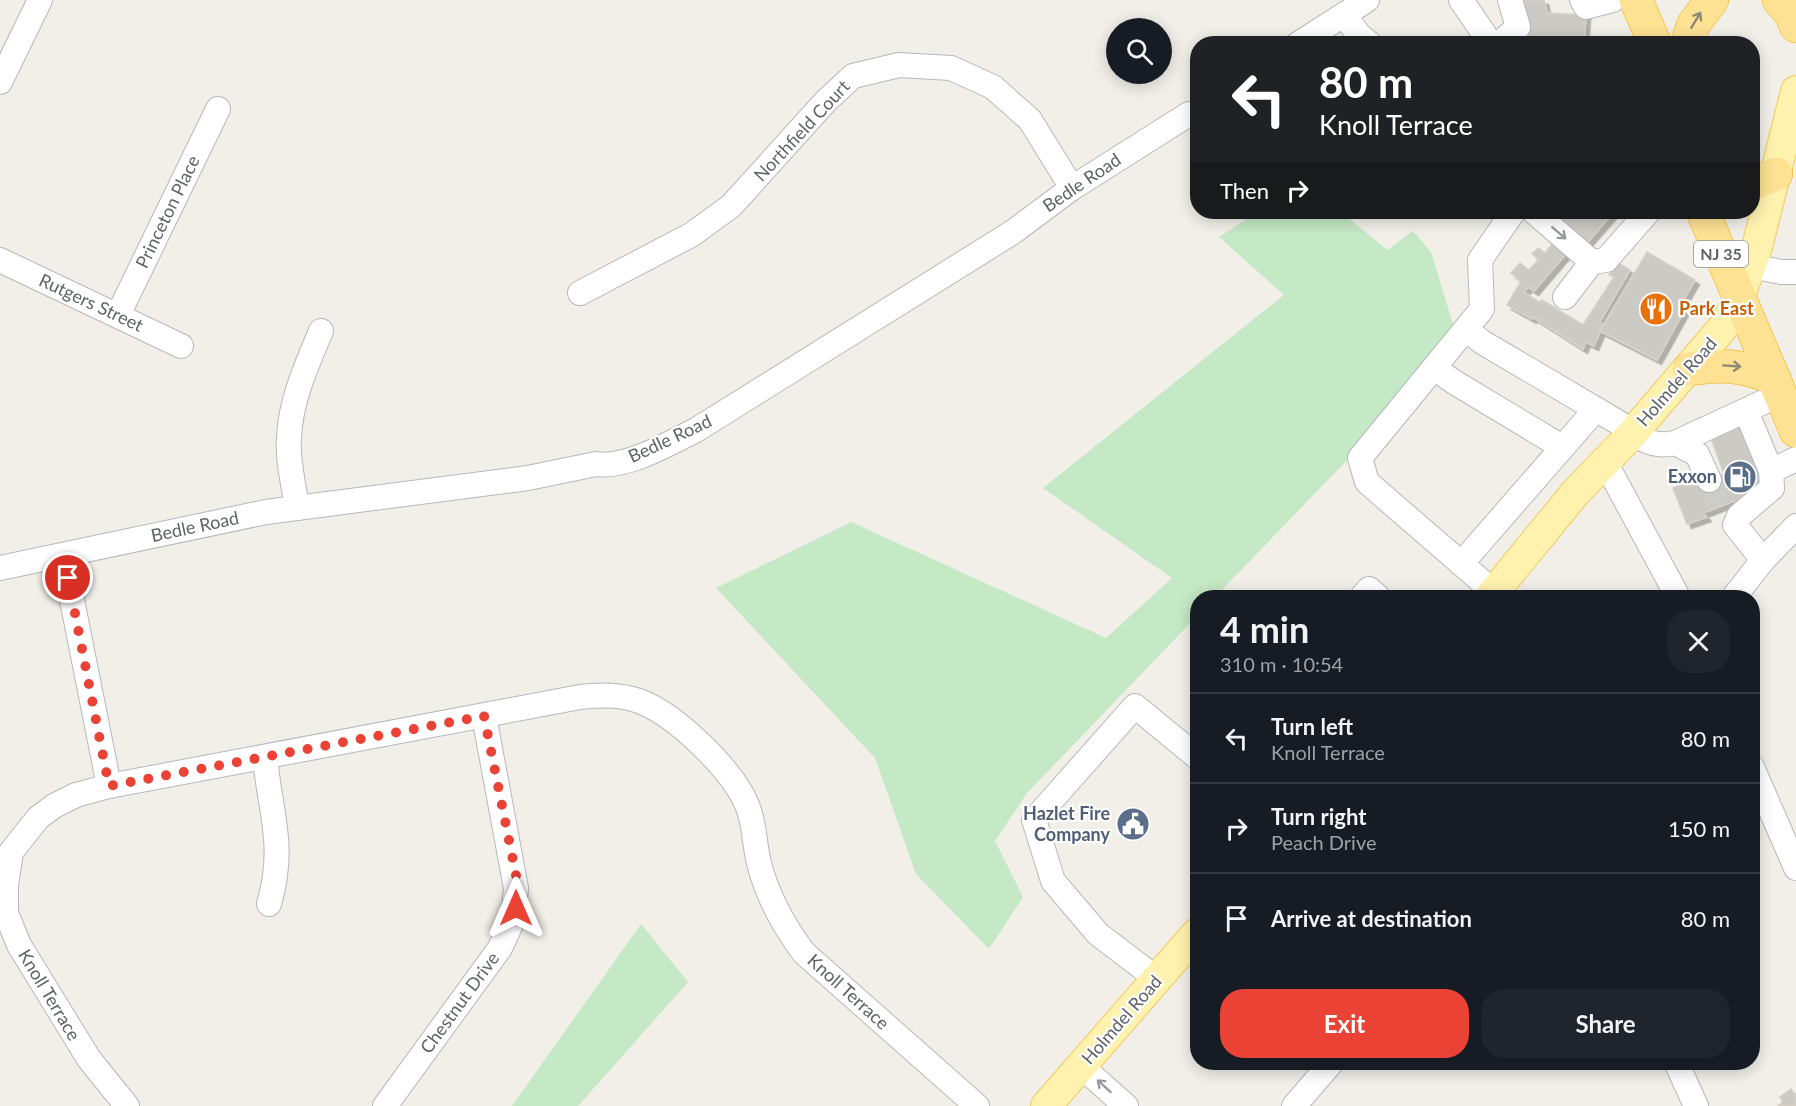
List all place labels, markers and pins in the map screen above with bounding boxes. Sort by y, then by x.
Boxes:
restaurant icon: Park East [1638,291,1674,327]
place label: Park East [1679,297,1754,319]
fuel station icon: Exxon [1722,459,1758,495]
place label: Exxon [1668,465,1717,487]
pin [42,552,93,603]
place label: Hazlet Fire Company [1023,802,1111,845]
public building icon: Hazlet Fire Company [1115,806,1151,842]

